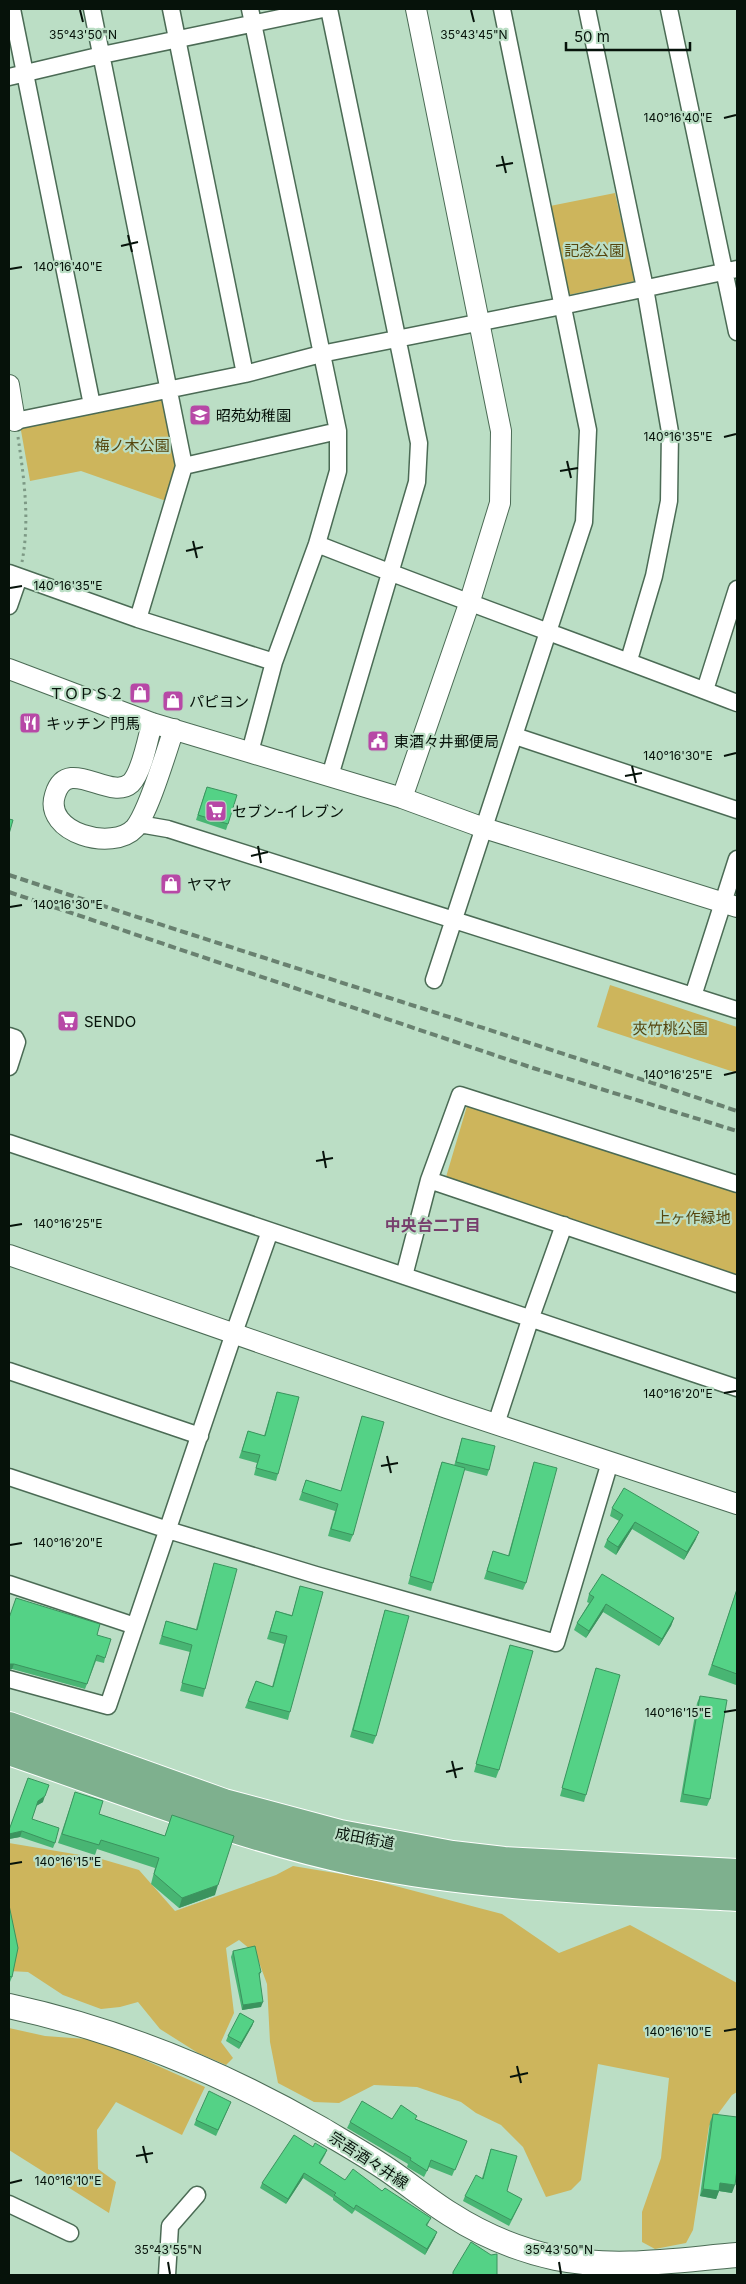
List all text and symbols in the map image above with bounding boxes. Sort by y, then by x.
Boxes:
scale bar [566,20,690,52]
text: 35°43'50"N [49,27,117,42]
text: 35°43'45"N [440,27,508,42]
text: 50 m [574,27,610,46]
text: 140°16'40"E [644,110,712,125]
park label: 記念公園 [564,241,624,260]
text: 140°16'40"E [34,259,102,274]
school or university icon: 昭苑幼稚園 [188,403,212,427]
place label: 昭苑幼稚園 [216,406,291,425]
text: 140°16'35"E [643,429,713,444]
park label: 梅ノ木公園 [94,436,170,455]
text: 140°16'35"E [33,578,103,593]
shop icon: ＴＯＰＳ２ [128,681,152,705]
place label: ＴＯＰＳ２ [49,684,124,703]
shop icon: パピヨン [161,689,185,713]
place label: パピヨン [189,692,249,711]
restaurant icon: キッチン 門馬 [18,711,42,735]
place label: キッチン 門馬 [46,714,140,733]
public building icon: 東酒々井郵便局 [366,729,390,753]
place label: 東酒々井郵便局 [394,732,499,751]
text: 140°16'30"E [643,748,713,763]
supermarket icon: セブン-イレブン [204,799,228,823]
place label: セブン-イレブン [232,802,344,821]
shop icon: ヤマヤ [159,872,183,896]
place label: ヤマヤ [187,875,232,894]
text: 140°16'30"E [33,897,103,912]
supermarket icon: SENDO [56,1009,80,1033]
place label: SENDO [84,1012,136,1031]
park label: 夾竹桃公園 [632,1019,708,1038]
text: 140°16'25"E [643,1067,713,1082]
park label: 上ヶ作緑地 [655,1208,731,1227]
district label: 中央台二丁目 [385,1215,481,1235]
text: 140°16'25"E [33,1216,103,1231]
text: 140°16'20"E [643,1386,713,1401]
text: 140°16'20"E [33,1535,103,1550]
text: 140°16'15"E [645,1705,711,1720]
street label: 成田街道 [334,1823,396,1853]
text: 140°16'15"E [35,1854,101,1869]
text: 140°16'10"E [645,2024,711,2039]
street label: 宗吾酒々井線 [326,2128,412,2192]
text: 140°16'10"E [35,2173,101,2188]
text: 35°43'55"N [134,2242,202,2257]
text: 35°43'50"N [525,2242,593,2257]

